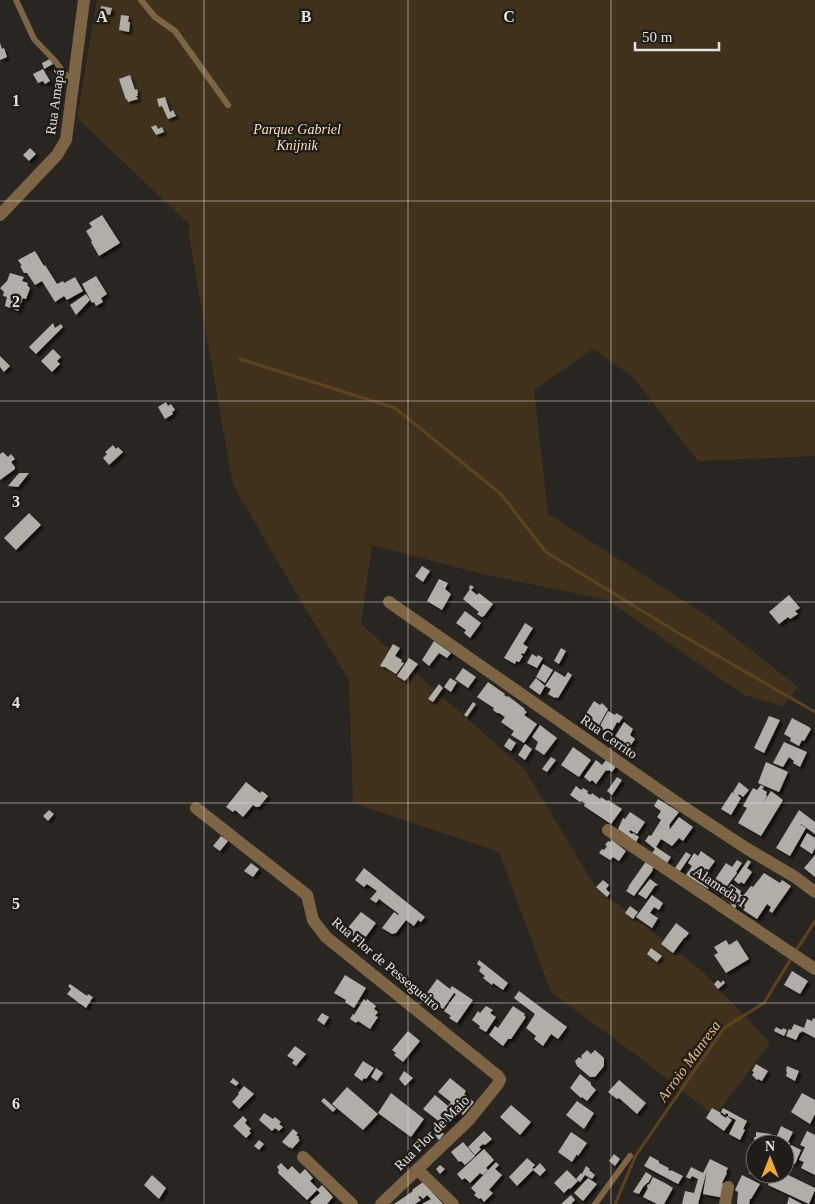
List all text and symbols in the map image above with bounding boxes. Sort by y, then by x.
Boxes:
text: A [96,8,108,25]
text: B [301,8,312,25]
text: C [503,8,515,25]
scale bar [635,20,719,52]
text: 50 m [642,29,673,45]
street label: Rua Amapá [43,68,67,136]
text: 1 [12,92,20,109]
park label: Parque Gabriel Knijnik [252,122,341,153]
text: 2 [12,293,20,310]
text: 3 [12,493,20,510]
text: 4 [12,694,20,711]
street label: Rua Cerrito [578,712,640,762]
street label: Alameda 1 [691,864,749,910]
text: 5 [12,895,20,912]
street label: Rua Flor de Pessegueiro [329,914,443,1014]
water label: Arroio Manresa [654,1017,724,1105]
street label: Rua Flor de Maio [392,1093,472,1173]
text: 6 [12,1095,20,1112]
north arrow [745,1134,795,1184]
text: N [765,1139,775,1154]

